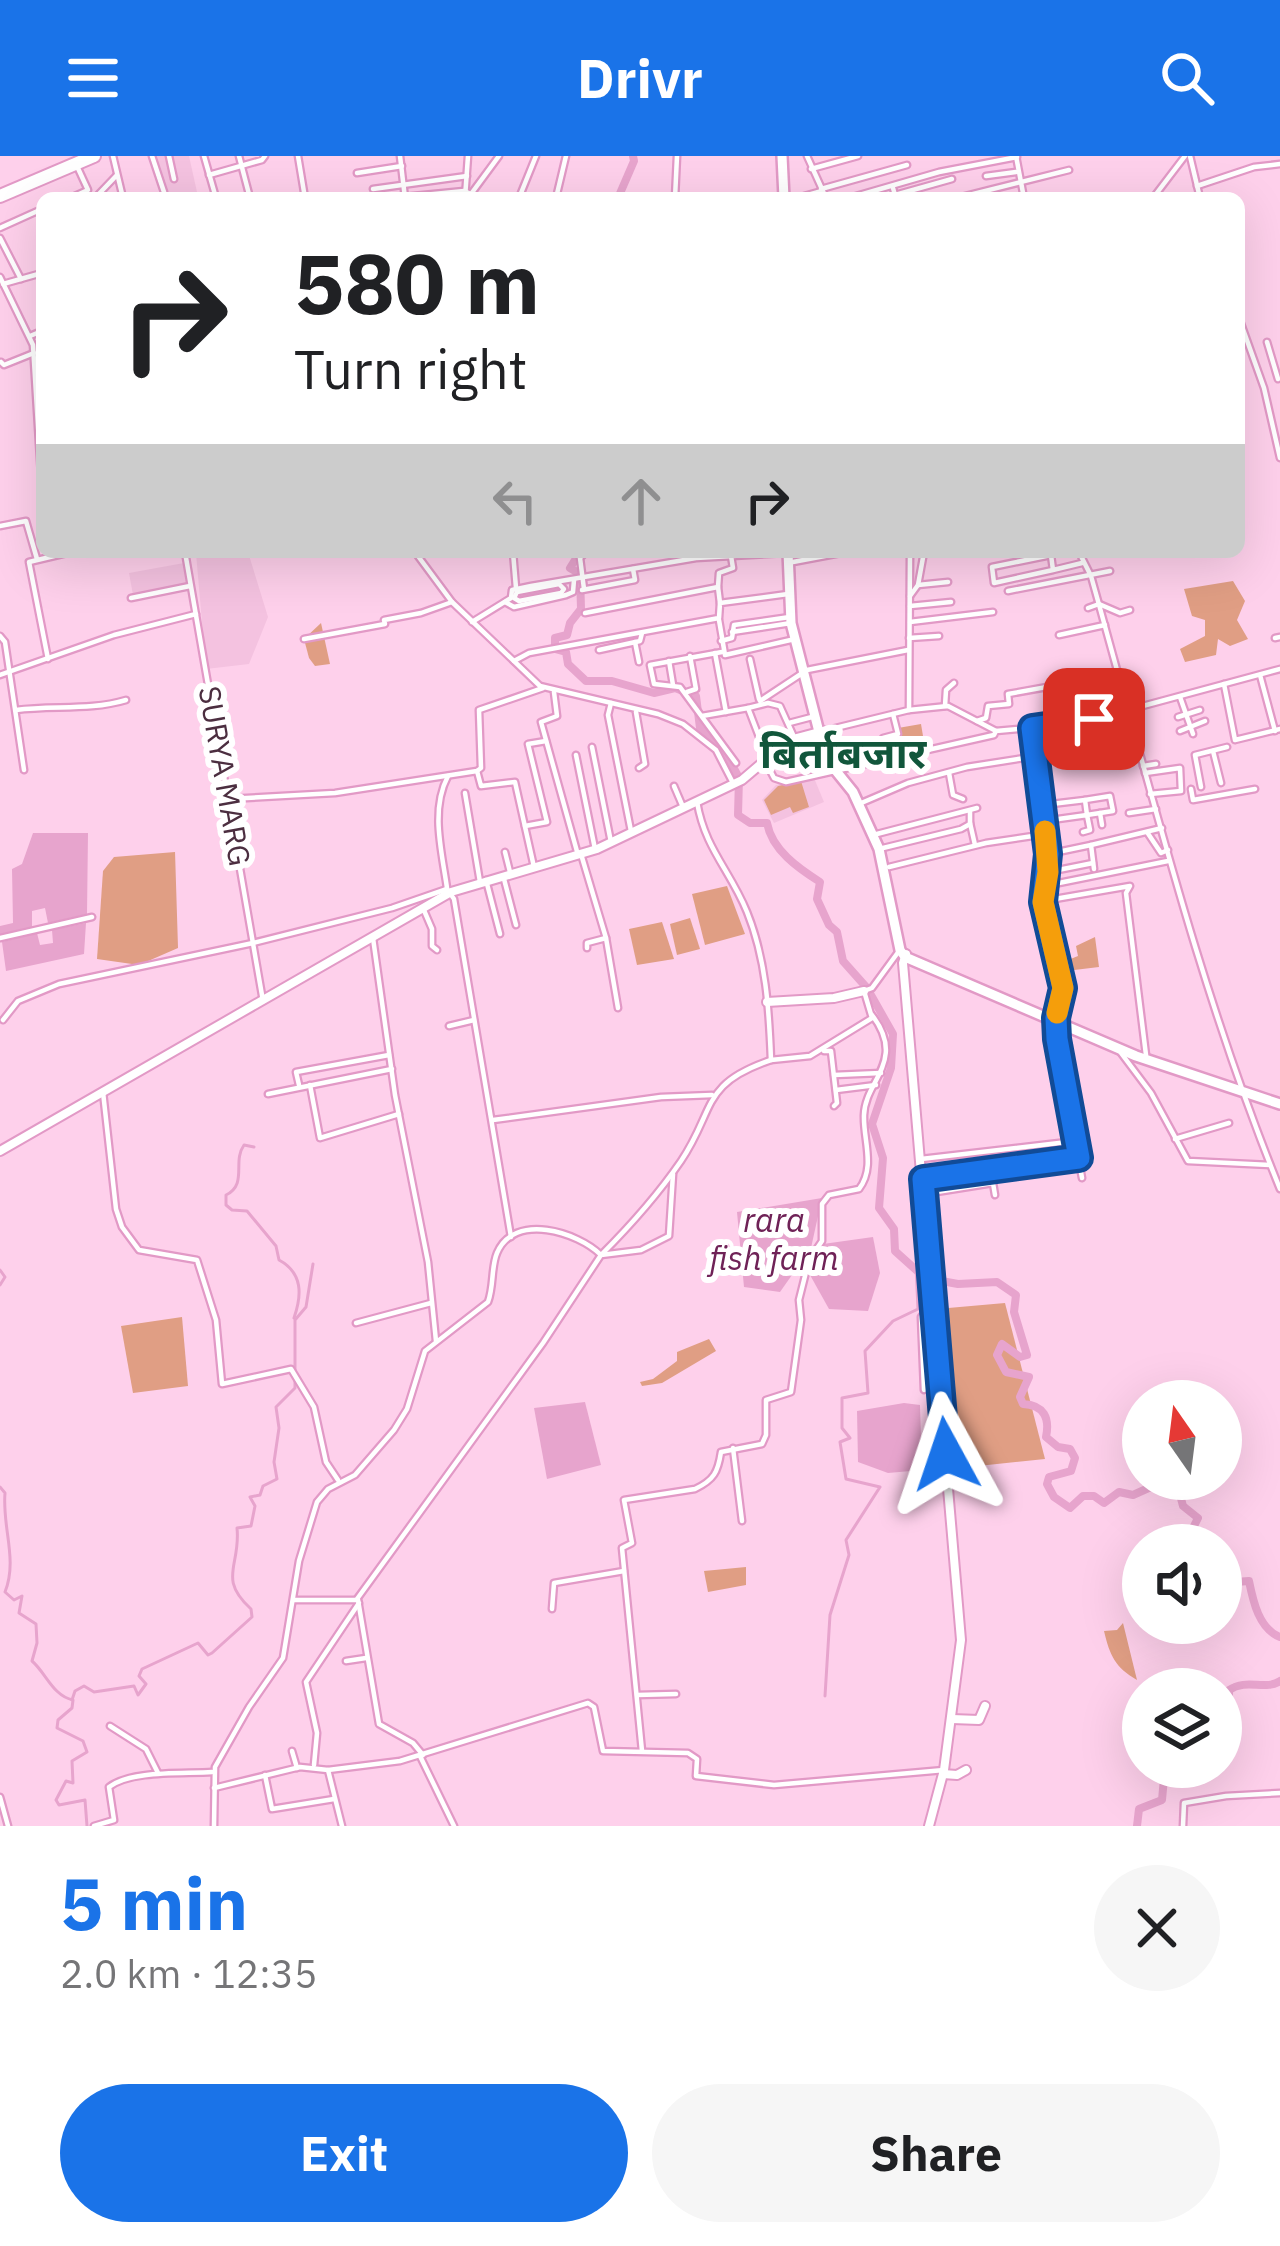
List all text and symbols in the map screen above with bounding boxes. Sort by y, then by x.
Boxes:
text: Drivr [577,43,703,113]
icon: menu [60,45,126,111]
icon: search [1154,45,1220,111]
text: 580 m [294,228,540,337]
icon: right [96,240,252,396]
text: Turn right [294,334,528,404]
icon: left [482,468,548,534]
icon: ahead [608,468,674,534]
icon: right [734,468,800,534]
pin [1043,668,1145,770]
street label: SURYA MARG [190,683,260,869]
icon: arrive [1061,686,1127,752]
district label: बिर्ताबजार [760,725,928,780]
water label: rara fish farm [706,1198,839,1279]
north arrow [1122,1380,1242,1500]
map controls [1122,1380,1242,1788]
position arrow [883,1391,1009,1517]
button: sound [1122,1524,1242,1644]
button: layers [1122,1668,1242,1788]
text: 5 min [60,1856,248,1950]
button: close [1094,1865,1220,1991]
text: 2.0 km · 12:35 [60,1948,317,1999]
button: Exit [60,2084,628,2222]
button: Share [652,2084,1220,2222]

